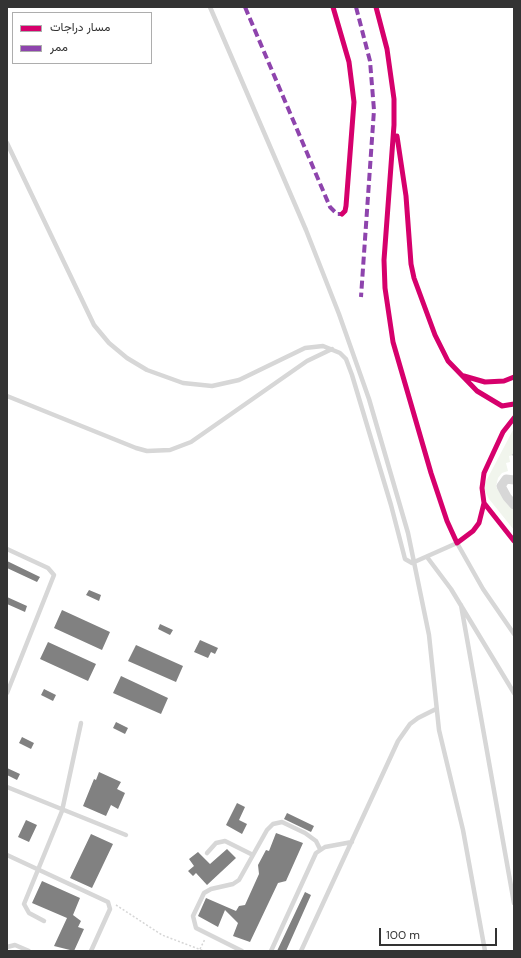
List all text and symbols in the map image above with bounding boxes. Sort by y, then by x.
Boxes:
legend [12,12,152,64]
text: مسار دراجات [50,19,110,35]
text: ممر [50,39,68,55]
scale bar [381,920,499,946]
text: 100 m [386,927,420,943]

